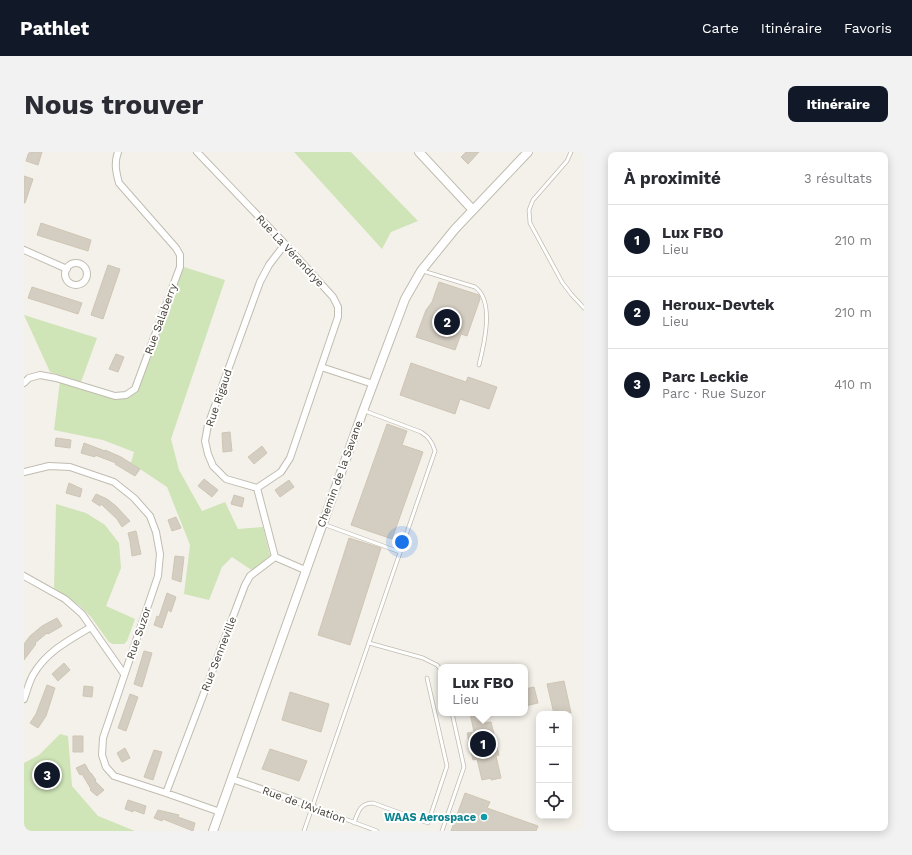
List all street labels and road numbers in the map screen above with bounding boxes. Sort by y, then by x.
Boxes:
street label: Rue La Vérendrye [253,212,327,290]
street label: Rue Salaberry [142,281,180,356]
street label: Rue Rigaud [203,368,235,428]
street label: Chemin de la Savane [315,419,365,529]
street label: Rue Suzor [124,605,154,661]
street label: Rue Senneville [199,615,239,693]
street label: Rue de l'Aviation [260,784,348,826]

